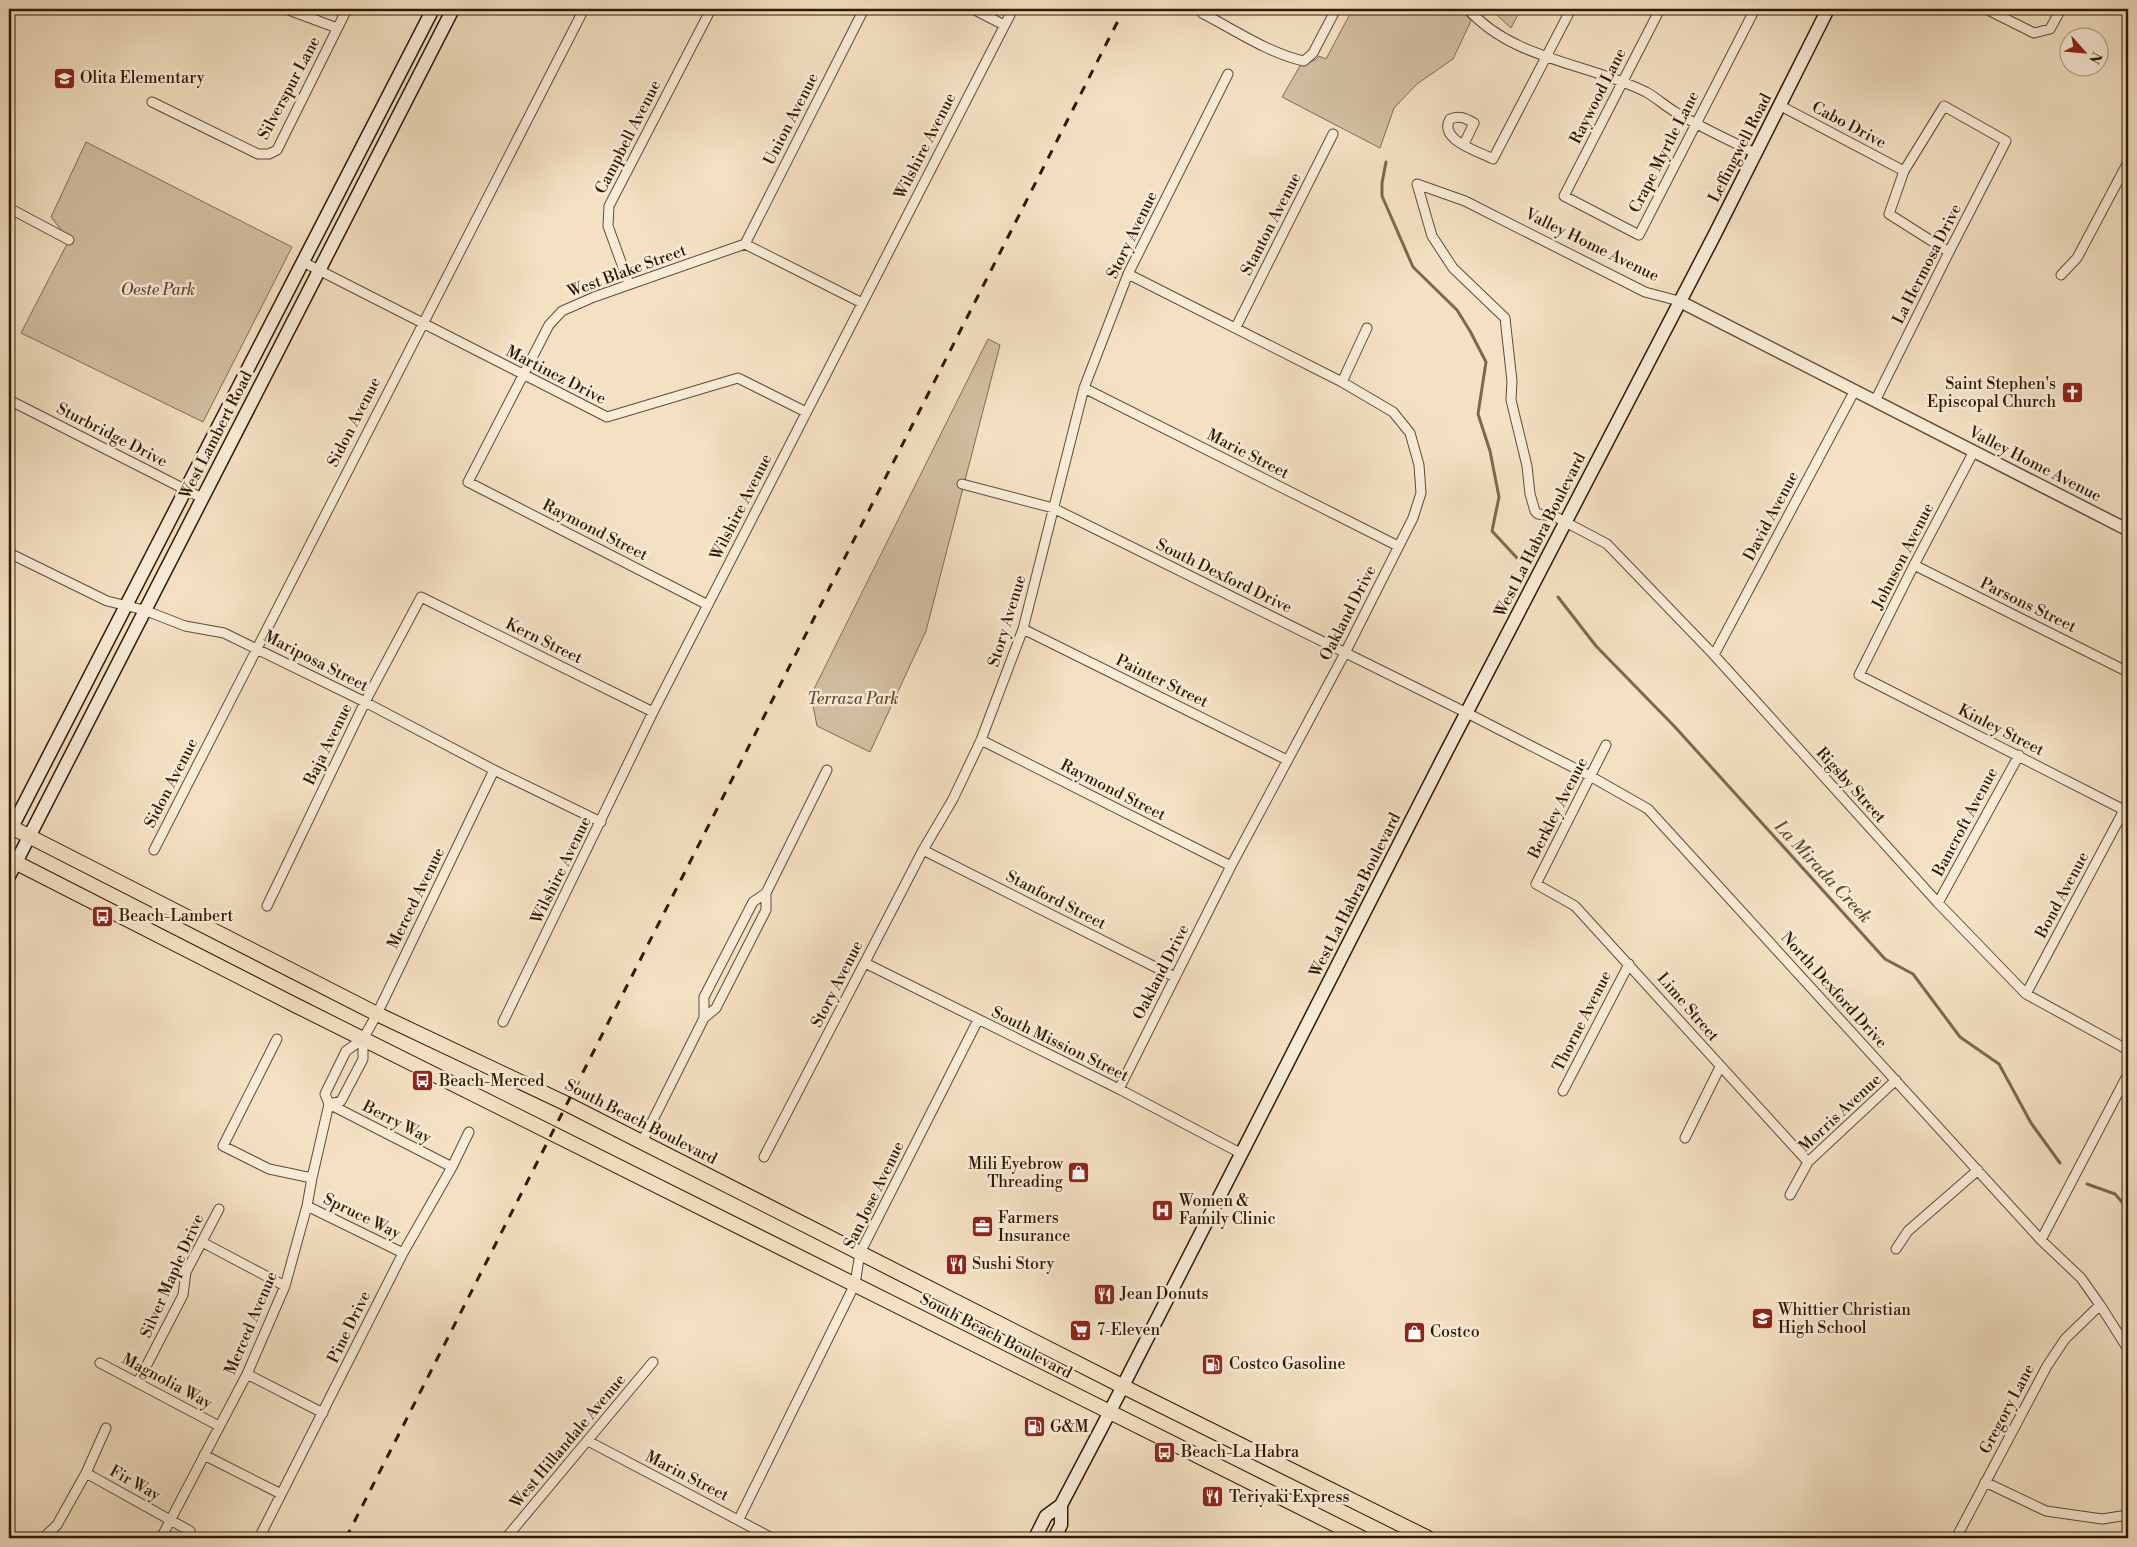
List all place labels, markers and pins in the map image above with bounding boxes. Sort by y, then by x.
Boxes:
school or university icon: Olita Elementary [52,66,76,90]
place label: Olita Elementary [80,68,205,88]
place label: Saint Stephen's Episcopal Church [1927,374,2056,412]
church icon: Saint Stephen's Episcopal Church [2060,381,2084,405]
bus stop icon: Beach-Lambert [91,904,115,928]
place label: Beach-Lambert [118,906,233,926]
bus stop icon: Beach-Merced [411,1069,435,1093]
place label: Beach-Merced [438,1071,544,1091]
place label: Mili Eyebrow Threading [968,1154,1064,1192]
shop icon: Mili Eyebrow Threading [1067,1161,1091,1185]
place label: Women & Family Clinic [1178,1191,1276,1229]
hospital icon: Women & Family Clinic [1151,1198,1175,1222]
place label: Farmers Insurance [998,1208,1070,1246]
office icon: Farmers Insurance [970,1215,994,1239]
restaurant icon: Sushi Story [944,1252,968,1276]
place label: Sushi Story [972,1254,1055,1274]
restaurant icon: Jean Donuts [1092,1282,1116,1306]
place label: Jean Donuts [1119,1284,1209,1304]
place label: Whittier Christian High School [1777,1300,1911,1338]
school or university icon: Whittier Christian High School [1750,1307,1774,1331]
supermarket icon: 7-Eleven [1069,1318,1093,1342]
place label: 7-Eleven [1097,1320,1160,1340]
shop icon: Costco [1402,1320,1426,1344]
place label: Costco [1430,1322,1480,1342]
fuel station icon: Costco Gasoline [1201,1352,1225,1376]
place label: Costco Gasoline [1229,1354,1345,1374]
fuel station icon: G&M [1022,1415,1046,1439]
place label: G&M [1050,1417,1089,1437]
bus stop icon: Beach-La Habra [1153,1440,1177,1464]
place label: Beach-La Habra [1180,1442,1300,1462]
restaurant icon: Teriyaki Express [1201,1485,1225,1509]
place label: Teriyaki Express [1229,1487,1349,1507]

